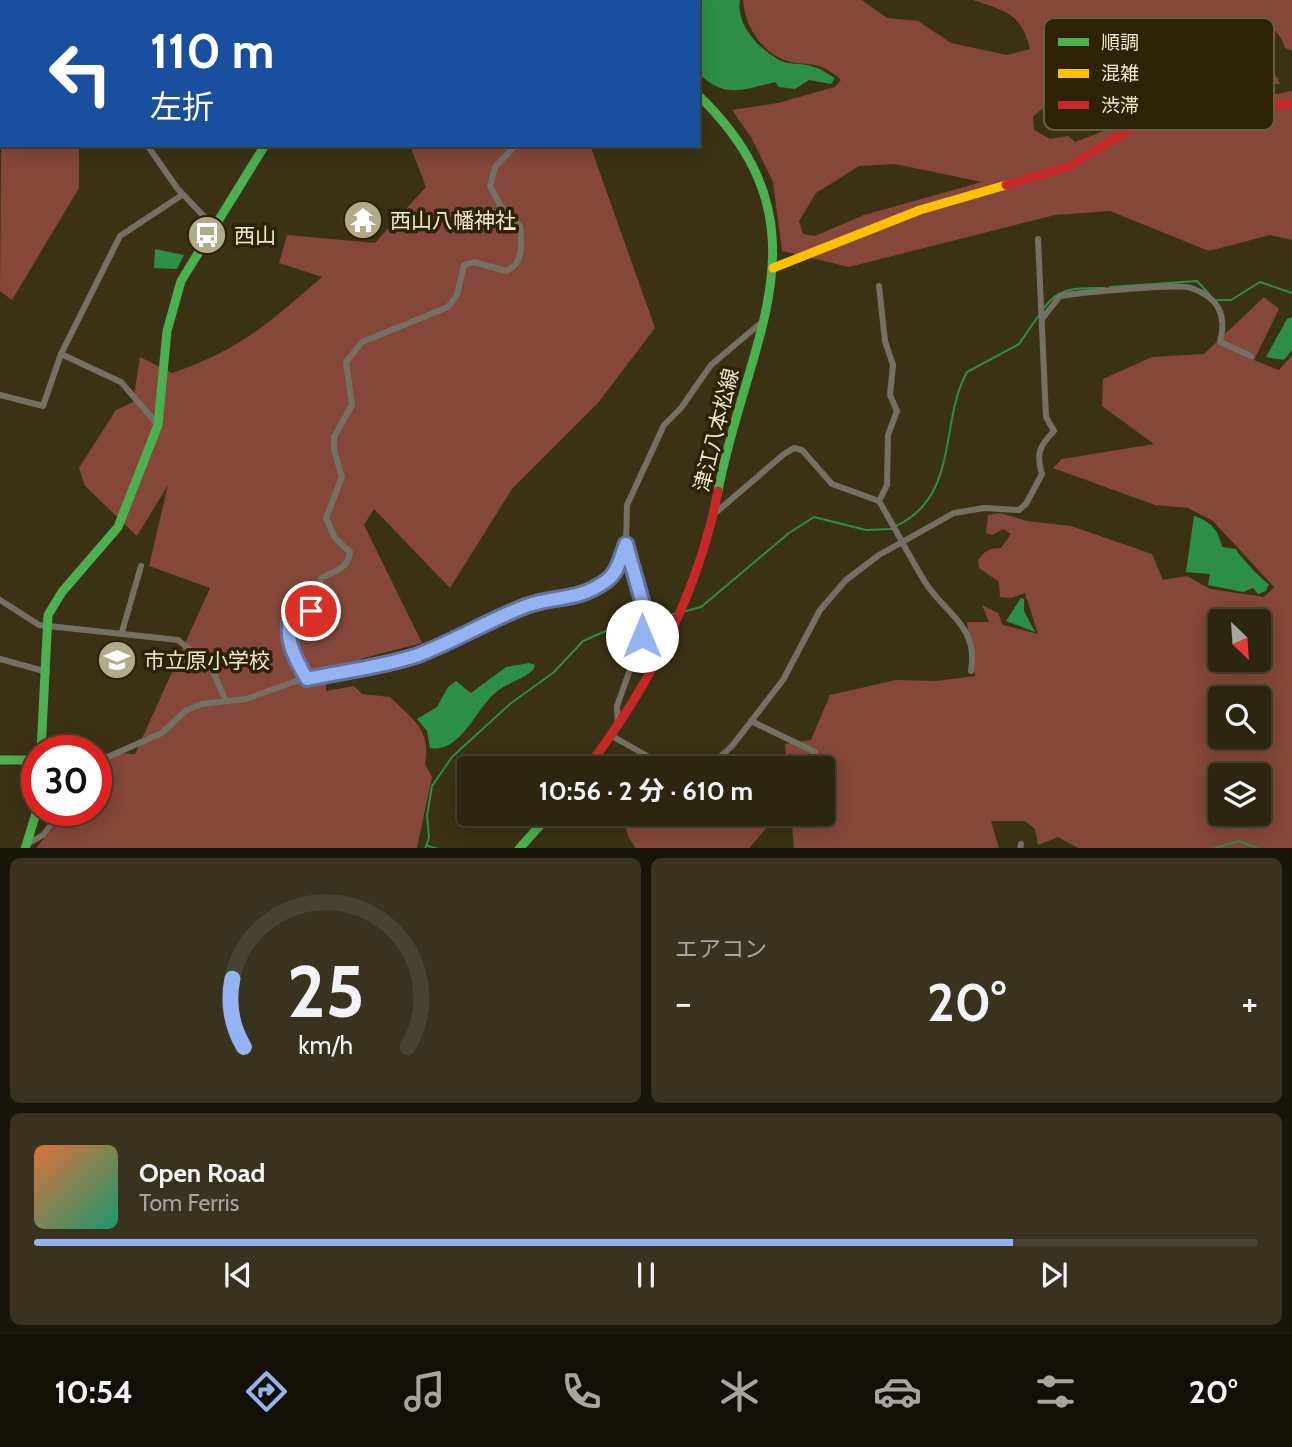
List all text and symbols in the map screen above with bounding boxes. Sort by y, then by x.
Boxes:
legend [1044,18,1274,130]
text: 110 m [150,21,274,80]
icon: left [35,28,126,119]
text: 順調 [1101,31,1139,54]
text: 混雑 [1101,62,1139,85]
text: 左折 [150,87,214,126]
text: 渋滞 [1101,94,1139,117]
temple icon: 西山八幡神社 [342,199,384,241]
place label: 西山八幡神社 [390,208,516,233]
bus stop icon: 西山 [186,214,228,256]
place label: 西山 [234,223,276,248]
street label: 津江八本松線 [689,366,743,494]
pin [281,581,341,641]
icon: arrive [292,592,330,630]
position arrow [605,599,679,673]
north arrow [1208,609,1270,672]
map controls [1208,609,1271,826]
school or university icon: 市立原小学校 [96,639,138,681]
place label: 市立原小学校 [144,648,270,673]
button: search [1208,686,1271,749]
speed limit sign: 30 [21,735,112,826]
button: layers [1208,763,1271,826]
text: 10:56 · 2 分 · 610 m [539,775,753,807]
text: エアコン [675,935,767,963]
text: 25 [287,947,364,1035]
text: 20° [927,971,1006,1034]
text: − [675,979,692,1026]
text: + [1241,979,1258,1026]
text: km/h [298,1029,353,1059]
text: Open Road [139,1157,265,1189]
text: Tom Ferris [139,1189,239,1217]
icon: previous [219,1256,257,1294]
icon: pause [627,1256,665,1294]
icon: next [1035,1256,1073,1294]
icon: directions [242,1367,291,1416]
icon: music [400,1367,449,1416]
icon: phone [557,1367,606,1416]
icon: climate [715,1367,764,1416]
icon: car [873,1367,922,1416]
icon: filters [1031,1367,1080,1416]
text: 10:54 [54,1372,133,1411]
text: 20° [1189,1372,1238,1411]

